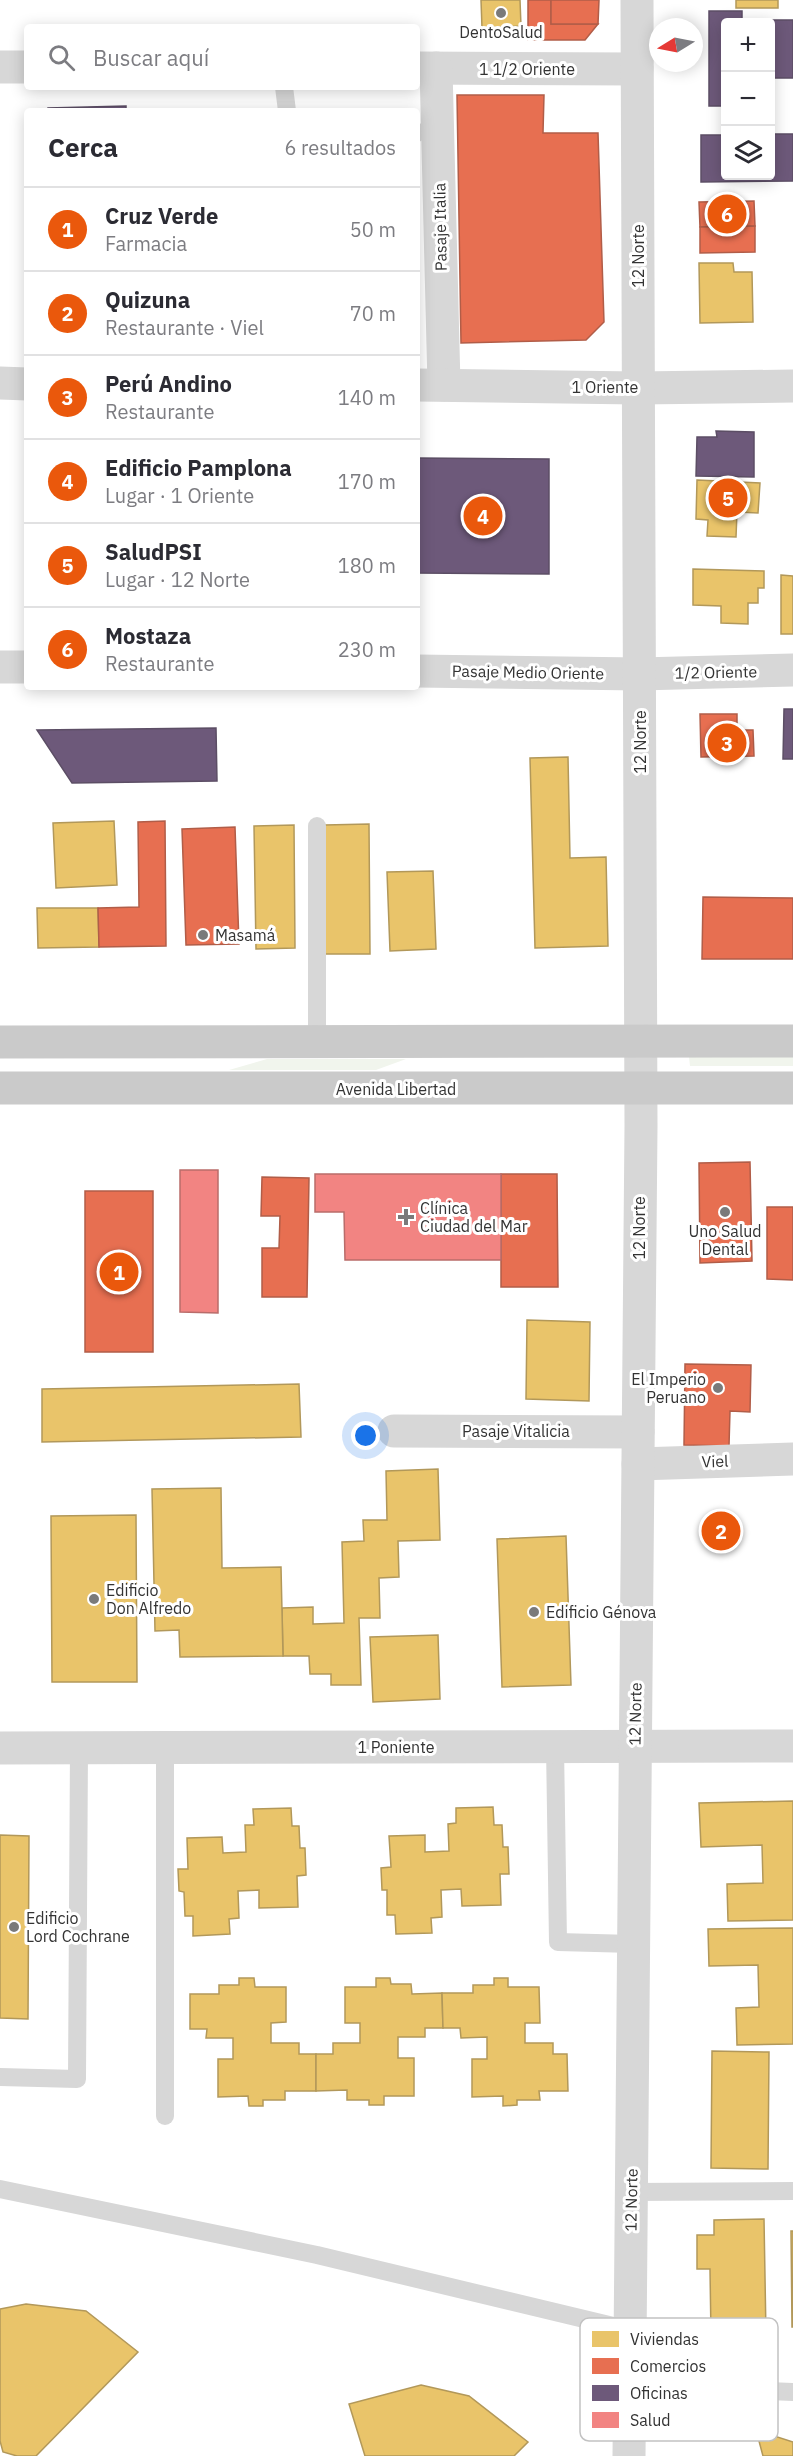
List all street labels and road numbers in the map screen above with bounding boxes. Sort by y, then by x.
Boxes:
street label: 1 1/2 Oriente [479,59,575,79]
street label: Pasaje Italia [429,182,451,271]
street label: 12 Norte [628,224,648,288]
street label: 1 Oriente [572,377,639,397]
street label: Pasaje Medio Oriente [452,661,604,683]
street label: 1/2 Oriente [675,661,758,683]
street label: 12 Norte [630,710,650,774]
street label: Avenida Libertad [336,1079,456,1099]
street label: 12 Norte [629,1196,649,1260]
street label: Pasaje Vitalicia [462,1421,570,1441]
street label: Viel [701,1451,729,1471]
street label: 12 Norte [624,1682,646,1746]
street label: 1 Poniente [357,1737,435,1757]
street label: 12 Norte [620,2168,642,2232]

